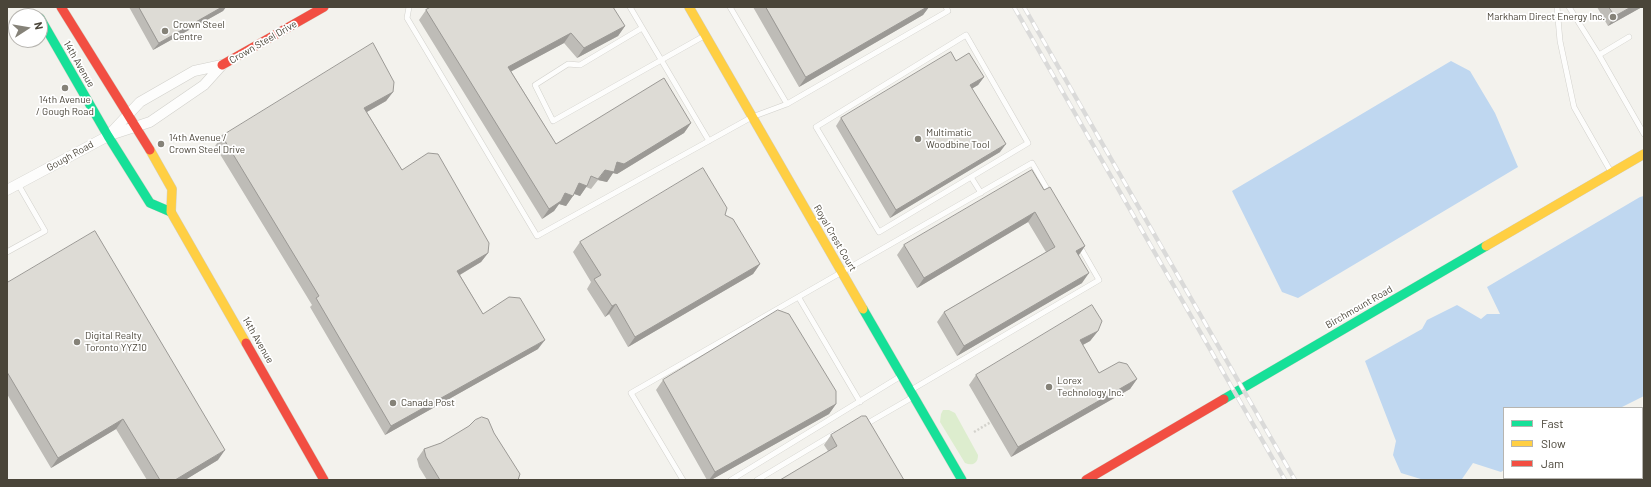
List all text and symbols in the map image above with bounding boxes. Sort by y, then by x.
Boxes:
north arrow [8,8,48,48]
place label: Markham Direct Energy Inc. [1487,11,1605,23]
marker: Markham Direct Energy Inc. [1608,12,1618,22]
street label: Crown Steel Drive [227,18,299,66]
place label: Crown Steel Centre [173,19,225,42]
text: N [32,21,46,31]
marker: Crown Steel Centre [160,26,170,36]
street label: 14th Avenue [61,39,97,89]
marker: 14th Avenue / Gough Road [60,83,70,93]
place label: 14th Avenue / Gough Road [36,94,94,118]
place label: Multimatic Woodbine Tool [926,127,989,150]
place label: 14th Avenue / Crown Steel Drive [169,132,245,156]
marker: Multimatic Woodbine Tool [913,134,923,144]
street label: Gough Road [44,138,96,174]
marker: 14th Avenue / Crown Steel Drive [156,139,166,149]
street label: Royal Crest Court [811,203,859,273]
street label: Birchmount Road [1323,283,1395,331]
street label: 14th Avenue [240,315,276,365]
place label: Digital Realty Toronto YYZ10 [85,330,147,354]
marker: Digital Realty Toronto YYZ10 [72,337,82,347]
place label: Lorex Technology Inc. [1057,375,1124,398]
marker: Lorex Technology Inc. [1044,382,1054,392]
place label: Canada Post [401,397,455,409]
marker: Canada Post [388,398,398,408]
legend [1503,407,1643,479]
text: Fast [1541,416,1564,430]
text: Slow [1541,436,1566,450]
text: Jam [1541,456,1564,470]

